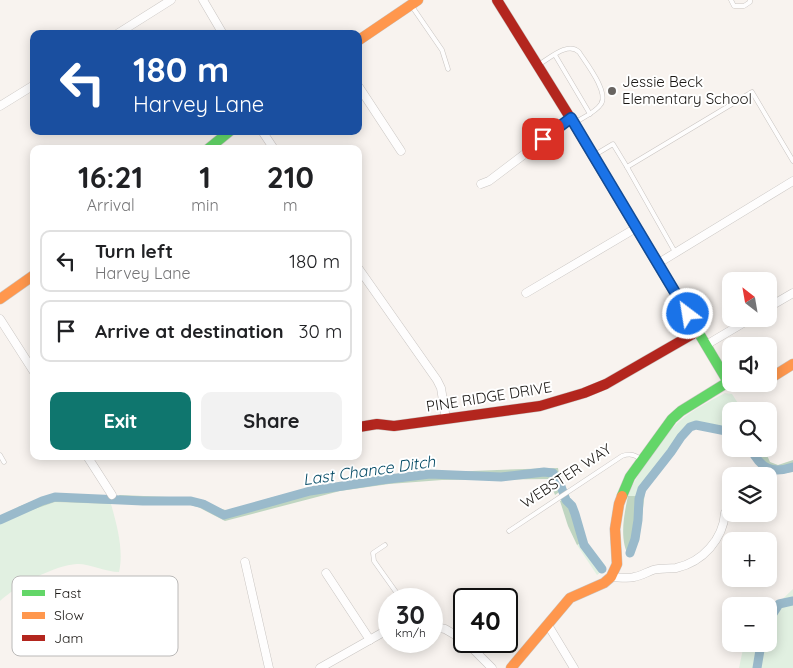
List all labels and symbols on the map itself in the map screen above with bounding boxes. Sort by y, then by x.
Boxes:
place label: Jessie Beck Elementary School [622,72,752,108]
marker: Jessie Beck Elementary School [606,85,618,97]
pin [522,118,564,160]
north arrow [722,272,778,328]
position arrow [661,287,713,339]
street label: PINE RIDGE DRIVE [425,377,553,416]
street label: WEBSTER WAY [517,439,615,512]
water label: Last Chance Ditch [302,451,437,489]
legend [12,576,178,656]
text: Fast [54,584,82,602]
speed limit sign: 40 [453,588,518,653]
text: Slow [54,606,84,624]
text: Jam [54,629,83,647]

